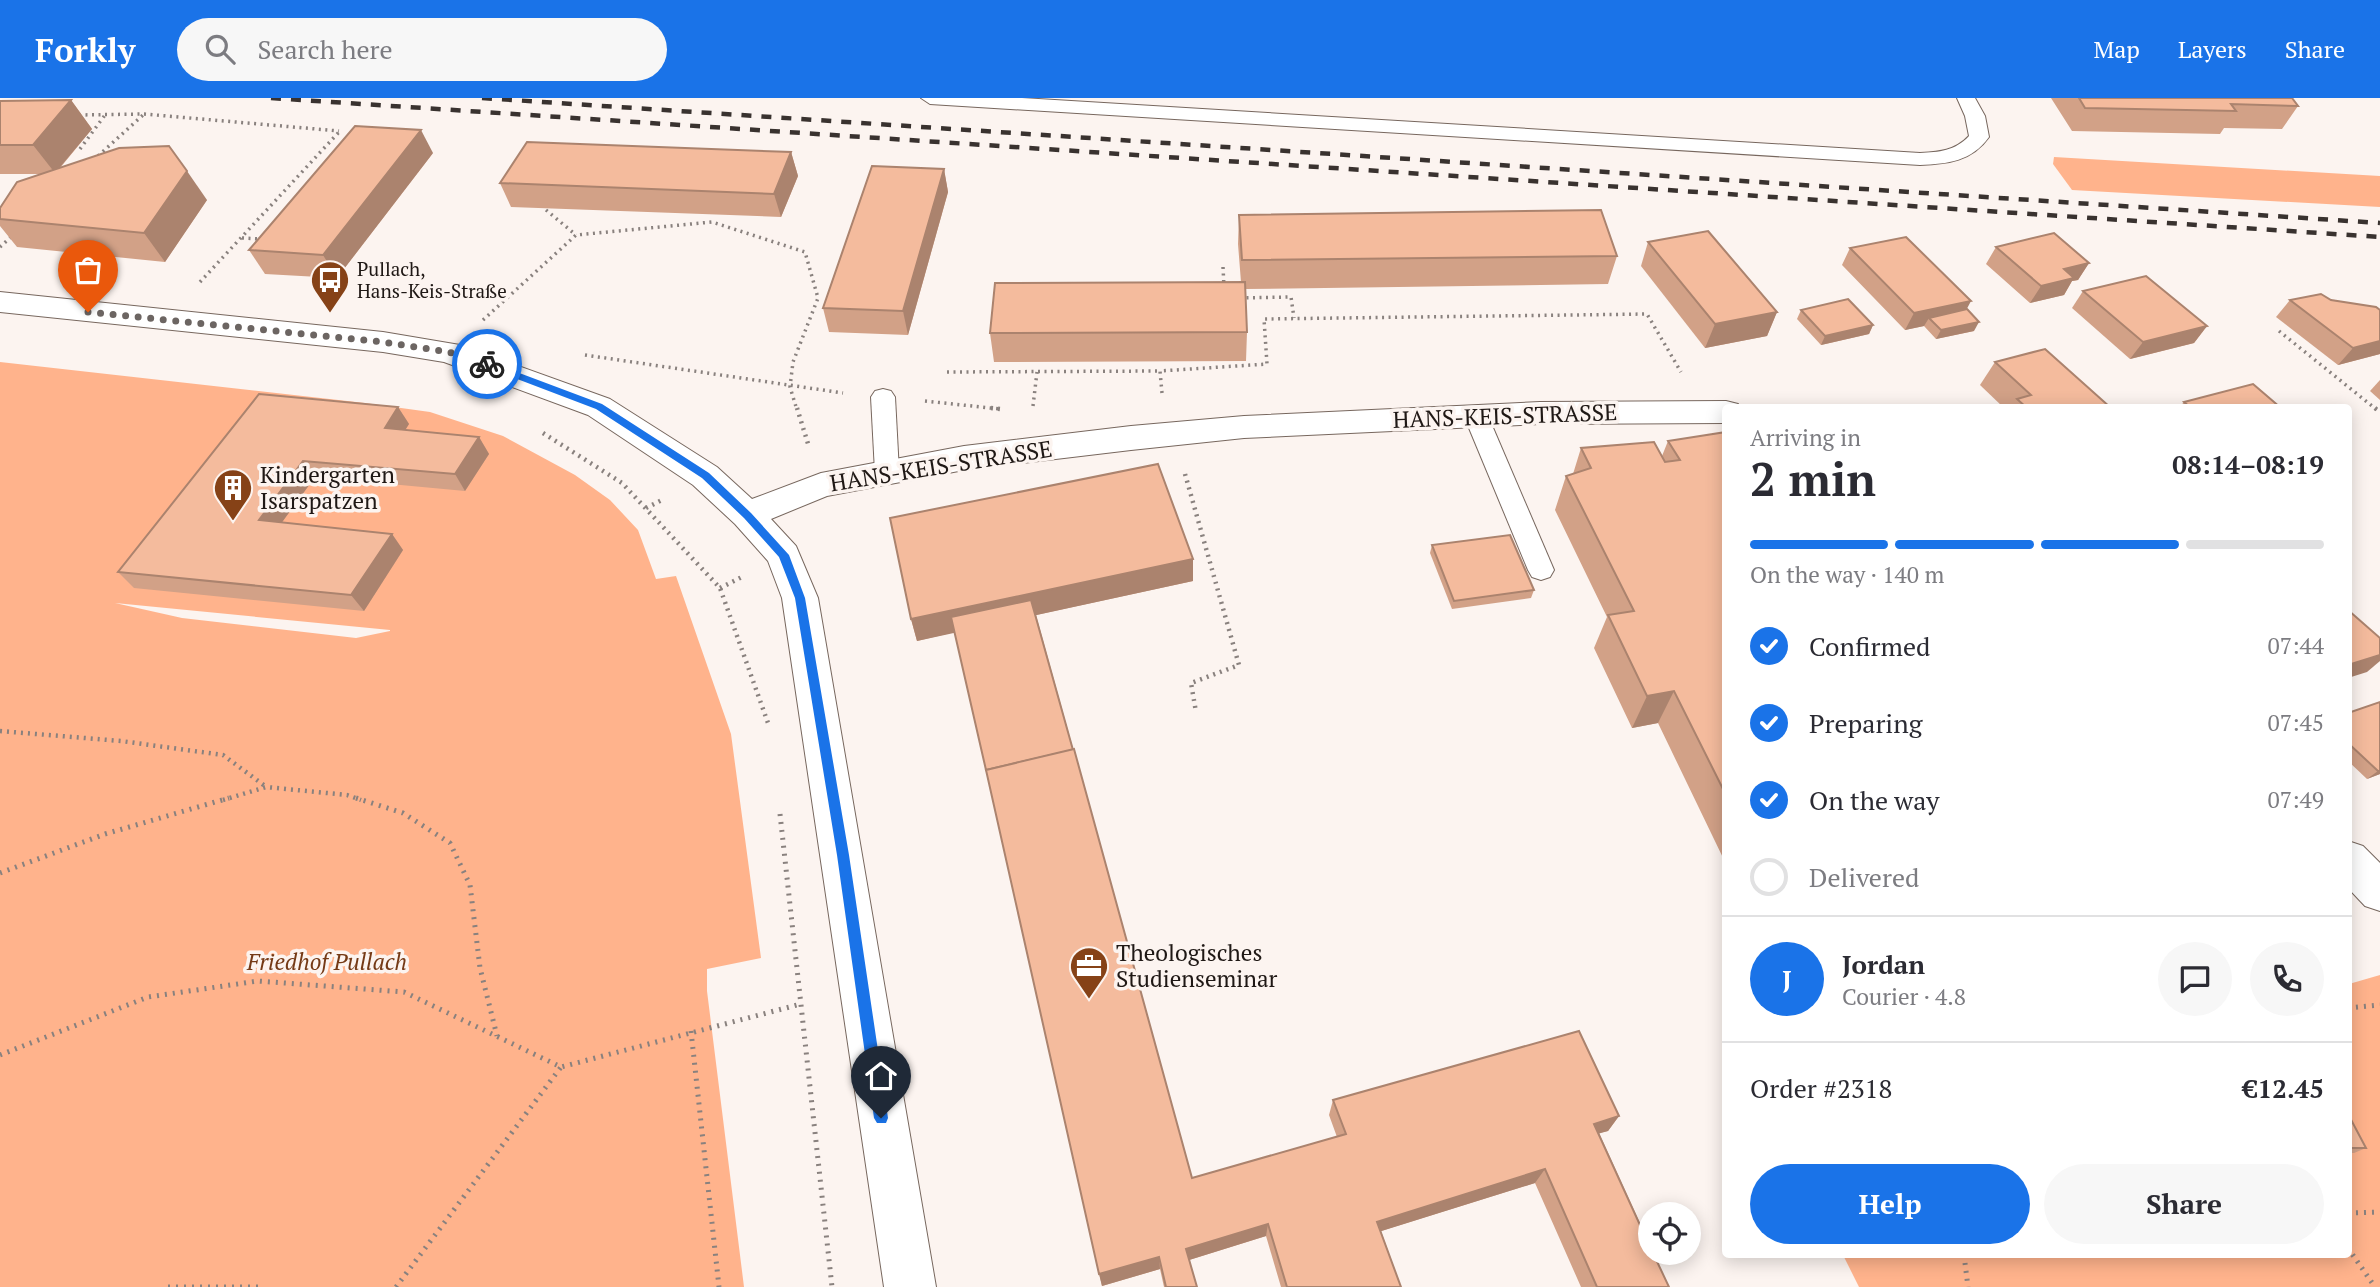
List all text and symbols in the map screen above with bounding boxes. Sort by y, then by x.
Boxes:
search box [177,18,667,81]
text: Forkly [35,28,135,71]
icon: search [201,30,239,68]
text: Search here [257,32,393,66]
text: Map [2093,33,2140,65]
text: Layers [2178,33,2247,65]
text: Share [2285,33,2345,65]
pin [58,240,118,312]
icon: bag [69,251,107,289]
place label: Pullach, Hans-Keis-Straße [357,256,507,303]
bus stop icon: Pullach, Hans-Keis-Straße [309,259,351,314]
courier [452,329,522,399]
icon: bike [468,345,506,383]
street label: HANS-KEIS-STRASSE [1392,396,1618,435]
text: Arriving in [1750,422,1861,453]
street label: HANS-KEIS-STRASSE [827,433,1054,498]
text: 08:14–08:19 [2172,447,2324,481]
text: 2 min [1750,448,1876,509]
place label: Kindergarten Isarspatzen [260,459,395,516]
building icon: Kindergarten Isarspatzen [212,467,254,522]
text: On the way · 140 m [1750,559,1944,590]
icon: check [1750,627,1788,665]
text: Confirmed [1809,629,1930,663]
text: 07:44 [2267,630,2324,661]
icon: check [1750,704,1788,742]
text: Preparing [1809,706,1922,740]
text: 07:45 [2267,707,2324,738]
icon: check [1750,781,1788,819]
text: On the way [1809,783,1940,817]
text: 07:49 [2267,784,2324,815]
text: Delivered [1809,860,1919,894]
place label: Theologisches Studienseminar [1116,937,1278,994]
button: chat [2158,942,2232,1016]
button: phone [2250,942,2324,1016]
office icon: Theologisches Studienseminar [1068,945,1110,1000]
park label: Friedhof Pullach [246,946,407,977]
text: Jordan [1842,947,1925,981]
text: J [1782,962,1792,996]
text: Courier · 4.8 [1842,981,1966,1012]
pin [851,1046,911,1118]
icon: home [862,1057,900,1095]
text: Order #2318 [1750,1071,1892,1105]
text: €12.45 [2243,1071,2324,1105]
button: Help [1750,1164,2030,1244]
button: Share [2044,1164,2324,1244]
map controls [1638,1202,1701,1265]
button: locate [1638,1202,1701,1265]

